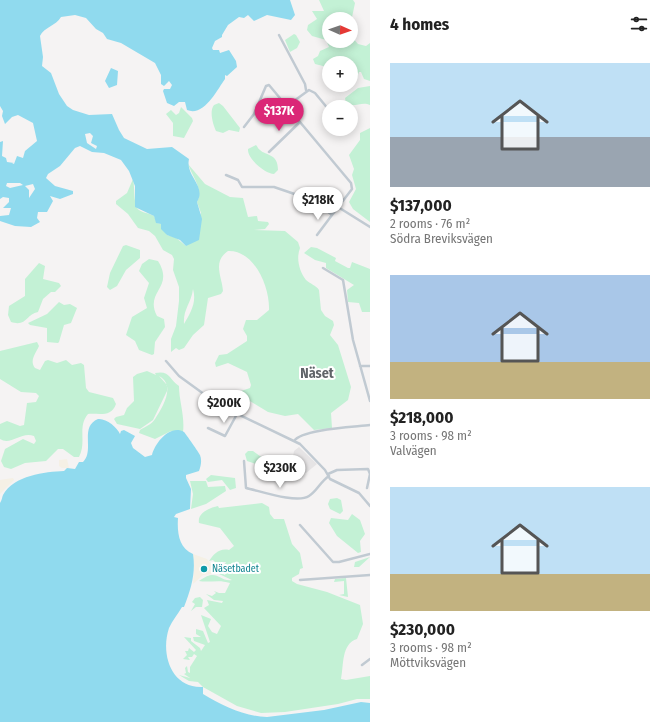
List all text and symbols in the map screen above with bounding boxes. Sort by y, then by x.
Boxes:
north arrow [322,12,358,48]
map controls [322,12,358,136]
icon: filters [628,13,650,35]
text: 4 homes [390,14,449,35]
button: + [322,56,358,92]
icon: home [484,89,556,161]
pin: $137K [251,98,307,132]
button: − [322,100,358,136]
text: $137K [264,103,294,118]
pin: $218K [290,187,346,221]
text: $218K [302,192,334,207]
text: $137,000 [390,195,452,216]
text: 2 rooms · 76 m² [390,216,470,231]
text: Södra Breviksvägen [390,231,493,246]
icon: home [484,301,556,373]
district label: Näset [300,365,335,382]
pin: $200K [196,390,252,424]
text: $200K [207,395,241,410]
text: $218,000 [390,407,454,428]
text: 3 rooms · 98 m² [390,428,472,443]
text: Valvägen [390,443,437,458]
pin: $230K [252,455,308,489]
text: $230K [263,460,297,475]
icon: home [484,513,556,585]
place label: Näsetbadet [212,563,260,575]
marker: Näsetbadet [199,564,209,574]
text: $230,000 [390,619,455,640]
text: 3 rooms · 98 m² [390,640,472,655]
text: Möttviksvägen [390,655,466,670]

